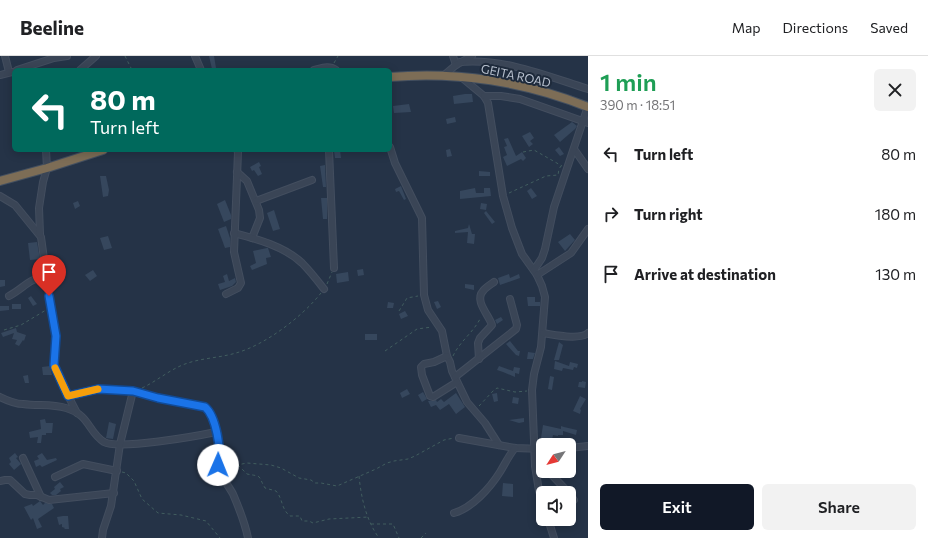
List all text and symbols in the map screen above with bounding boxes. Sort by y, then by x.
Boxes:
text: Beeline [20,16,84,39]
text: Map [732,19,761,36]
text: Directions [783,19,848,36]
text: Saved [870,19,908,36]
street label: GEITA ROAD [480,61,552,89]
text: 1 min [600,67,657,96]
button: close [874,69,916,111]
text: 80 m [90,82,156,116]
icon: left [24,84,76,136]
text: 390 m · 18:51 [600,97,675,113]
text: Turn left [90,116,159,138]
icon: left [600,143,622,165]
text: Turn left [634,145,693,163]
text: 80 m [881,145,916,163]
icon: right [600,203,622,225]
text: Turn right [634,205,703,223]
text: 180 m [875,205,916,223]
pin [32,255,66,296]
icon: arrive [38,261,60,283]
icon: arrive [600,263,622,285]
text: Arrive at destination [634,265,776,283]
text: 130 m [875,265,916,283]
north arrow [536,438,576,478]
map controls [536,438,576,526]
position arrow [197,444,239,486]
button: Exit [600,484,754,530]
button: Share [762,484,916,530]
button: sound [536,486,576,526]

